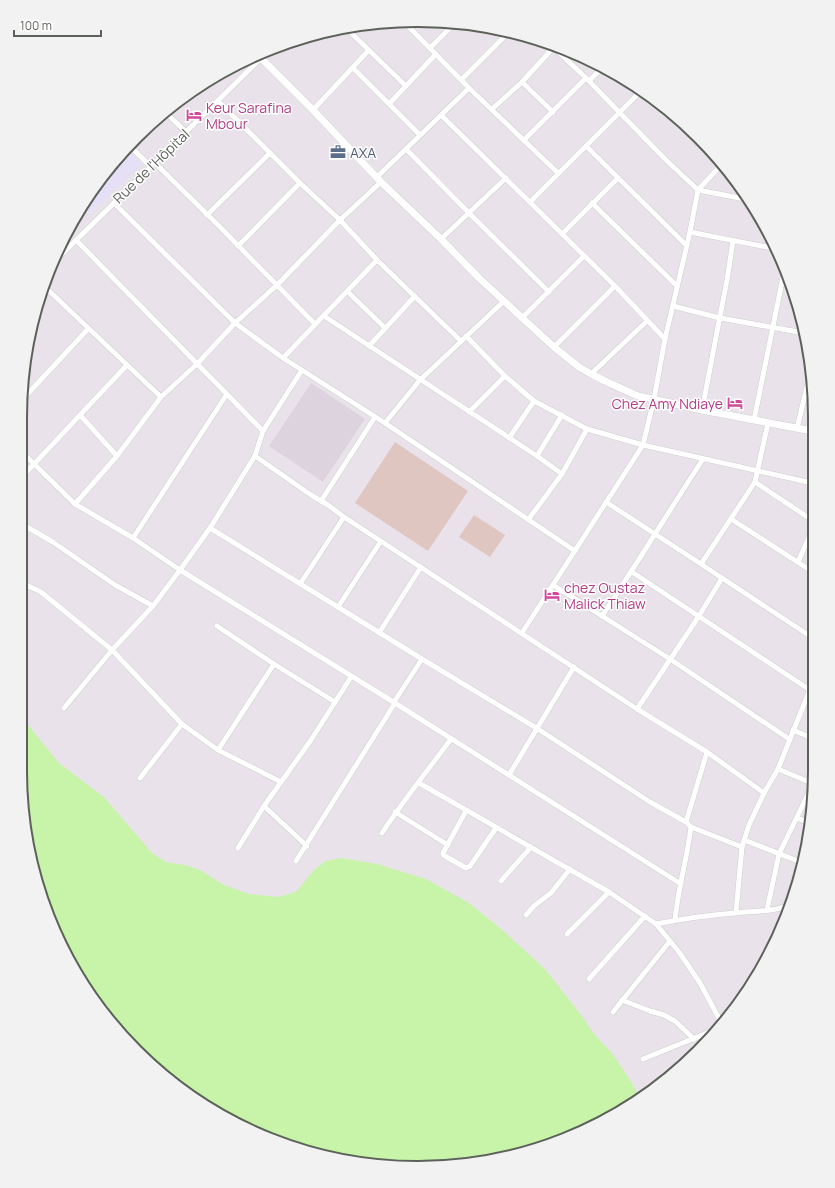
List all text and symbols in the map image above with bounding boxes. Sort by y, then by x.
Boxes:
scale bar [14,12,101,38]
text: 100 m [20,17,52,34]
place label: Keur Sarafina Mbour [206,98,292,133]
hotel icon: Keur Sarafina Mbour [185,106,203,124]
street label: Rue de l'Hôpital [109,125,193,207]
office icon: AXA [329,143,347,161]
place label: AXA [350,143,376,162]
place label: Chez Amy Ndiaye [612,394,723,413]
hotel icon: Chez Amy Ndiaye [726,394,744,412]
place label: chez Oustaz Malick Thiaw [564,578,646,613]
hotel icon: chez Oustaz Malick Thiaw [543,586,561,604]

